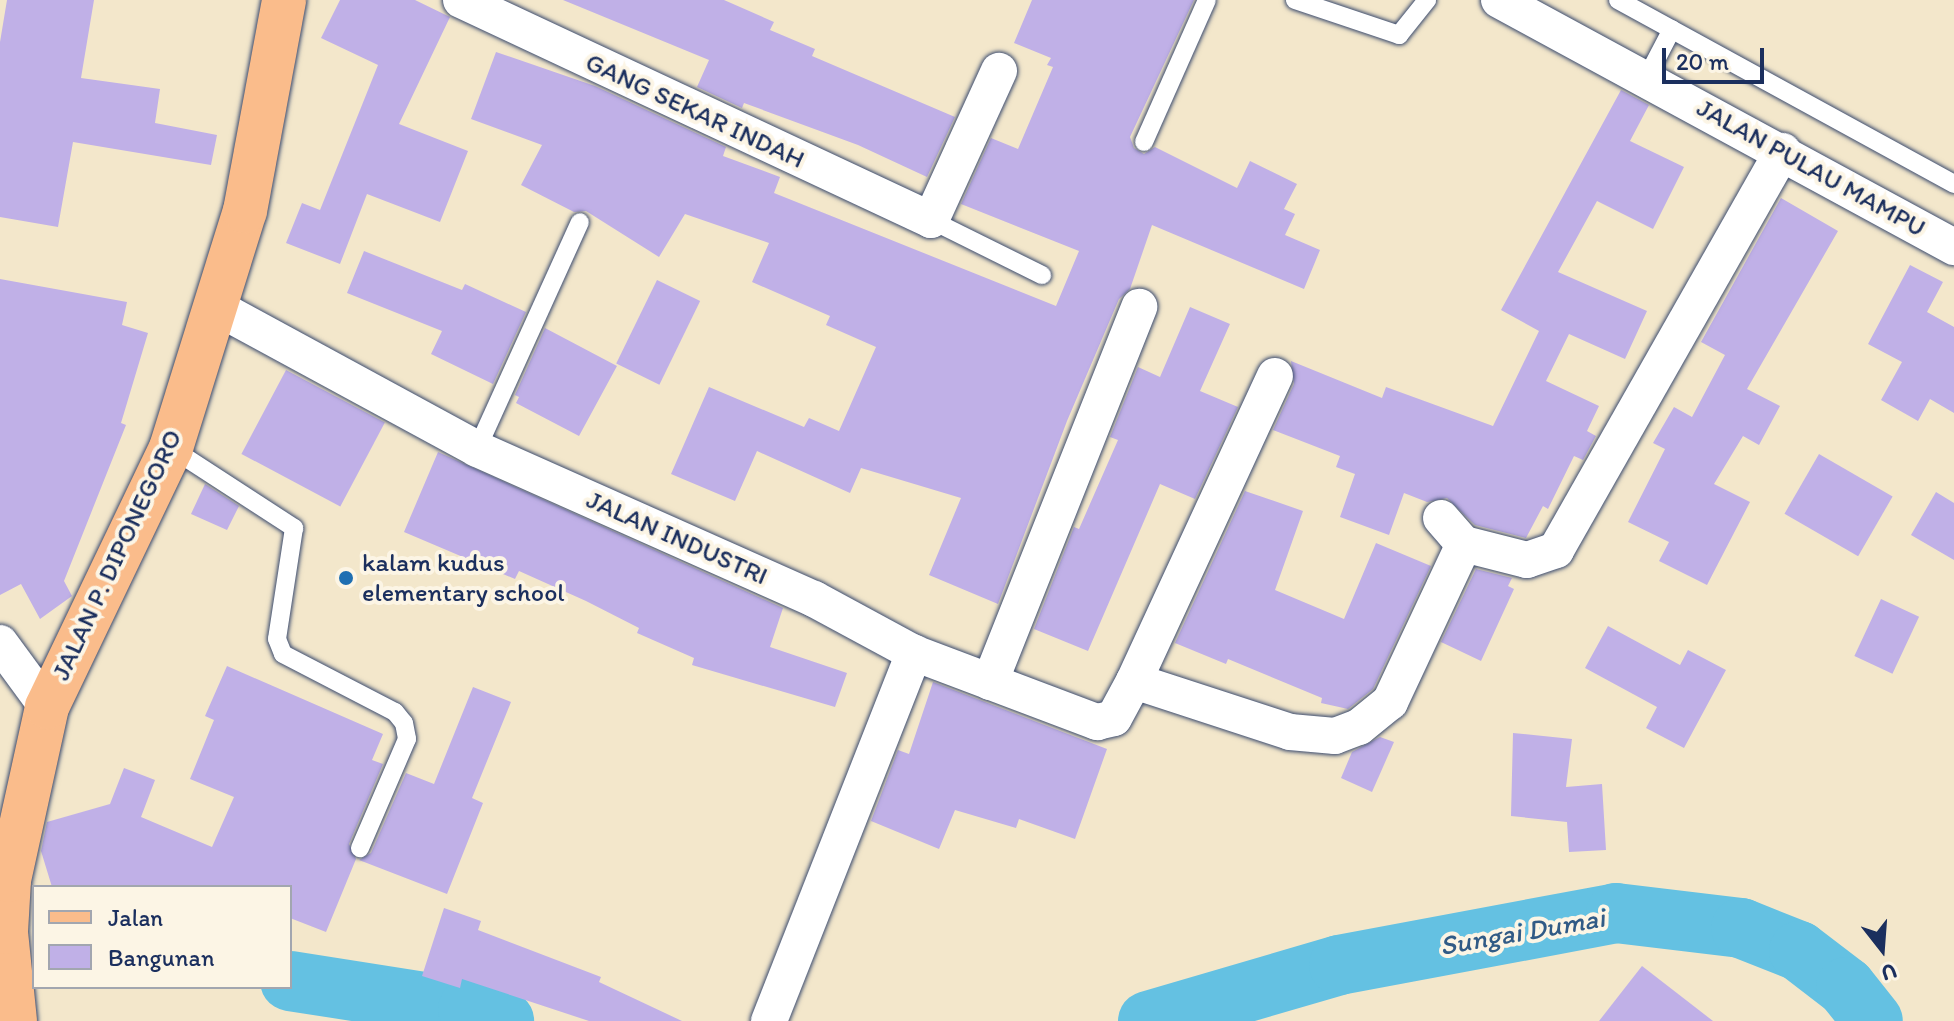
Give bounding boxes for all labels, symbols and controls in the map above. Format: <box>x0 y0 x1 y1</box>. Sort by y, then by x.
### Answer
scale bar <box>1666 32 1768 82</box>
street label: GANG SEKAR INDAH <box>581 47 809 175</box>
text: 20 m <box>1676 47 1729 76</box>
street label: JALAN PULAU MAMPU <box>1691 92 1931 244</box>
street label: JALAN P. DIPONEGORO <box>45 425 189 685</box>
street label: JALAN INDUSTRI <box>580 483 774 593</box>
place label: kalam kudus elementary school <box>362 547 565 608</box>
marker: kalam kudus elementary school <box>337 569 355 587</box>
legend <box>32 885 292 989</box>
water label: Sungai Dumai <box>1437 900 1607 962</box>
text: Jalan <box>108 903 163 932</box>
north arrow <box>1842 909 1922 989</box>
text: Bangunan <box>108 943 215 972</box>
text: U <box>1878 957 1900 987</box>

